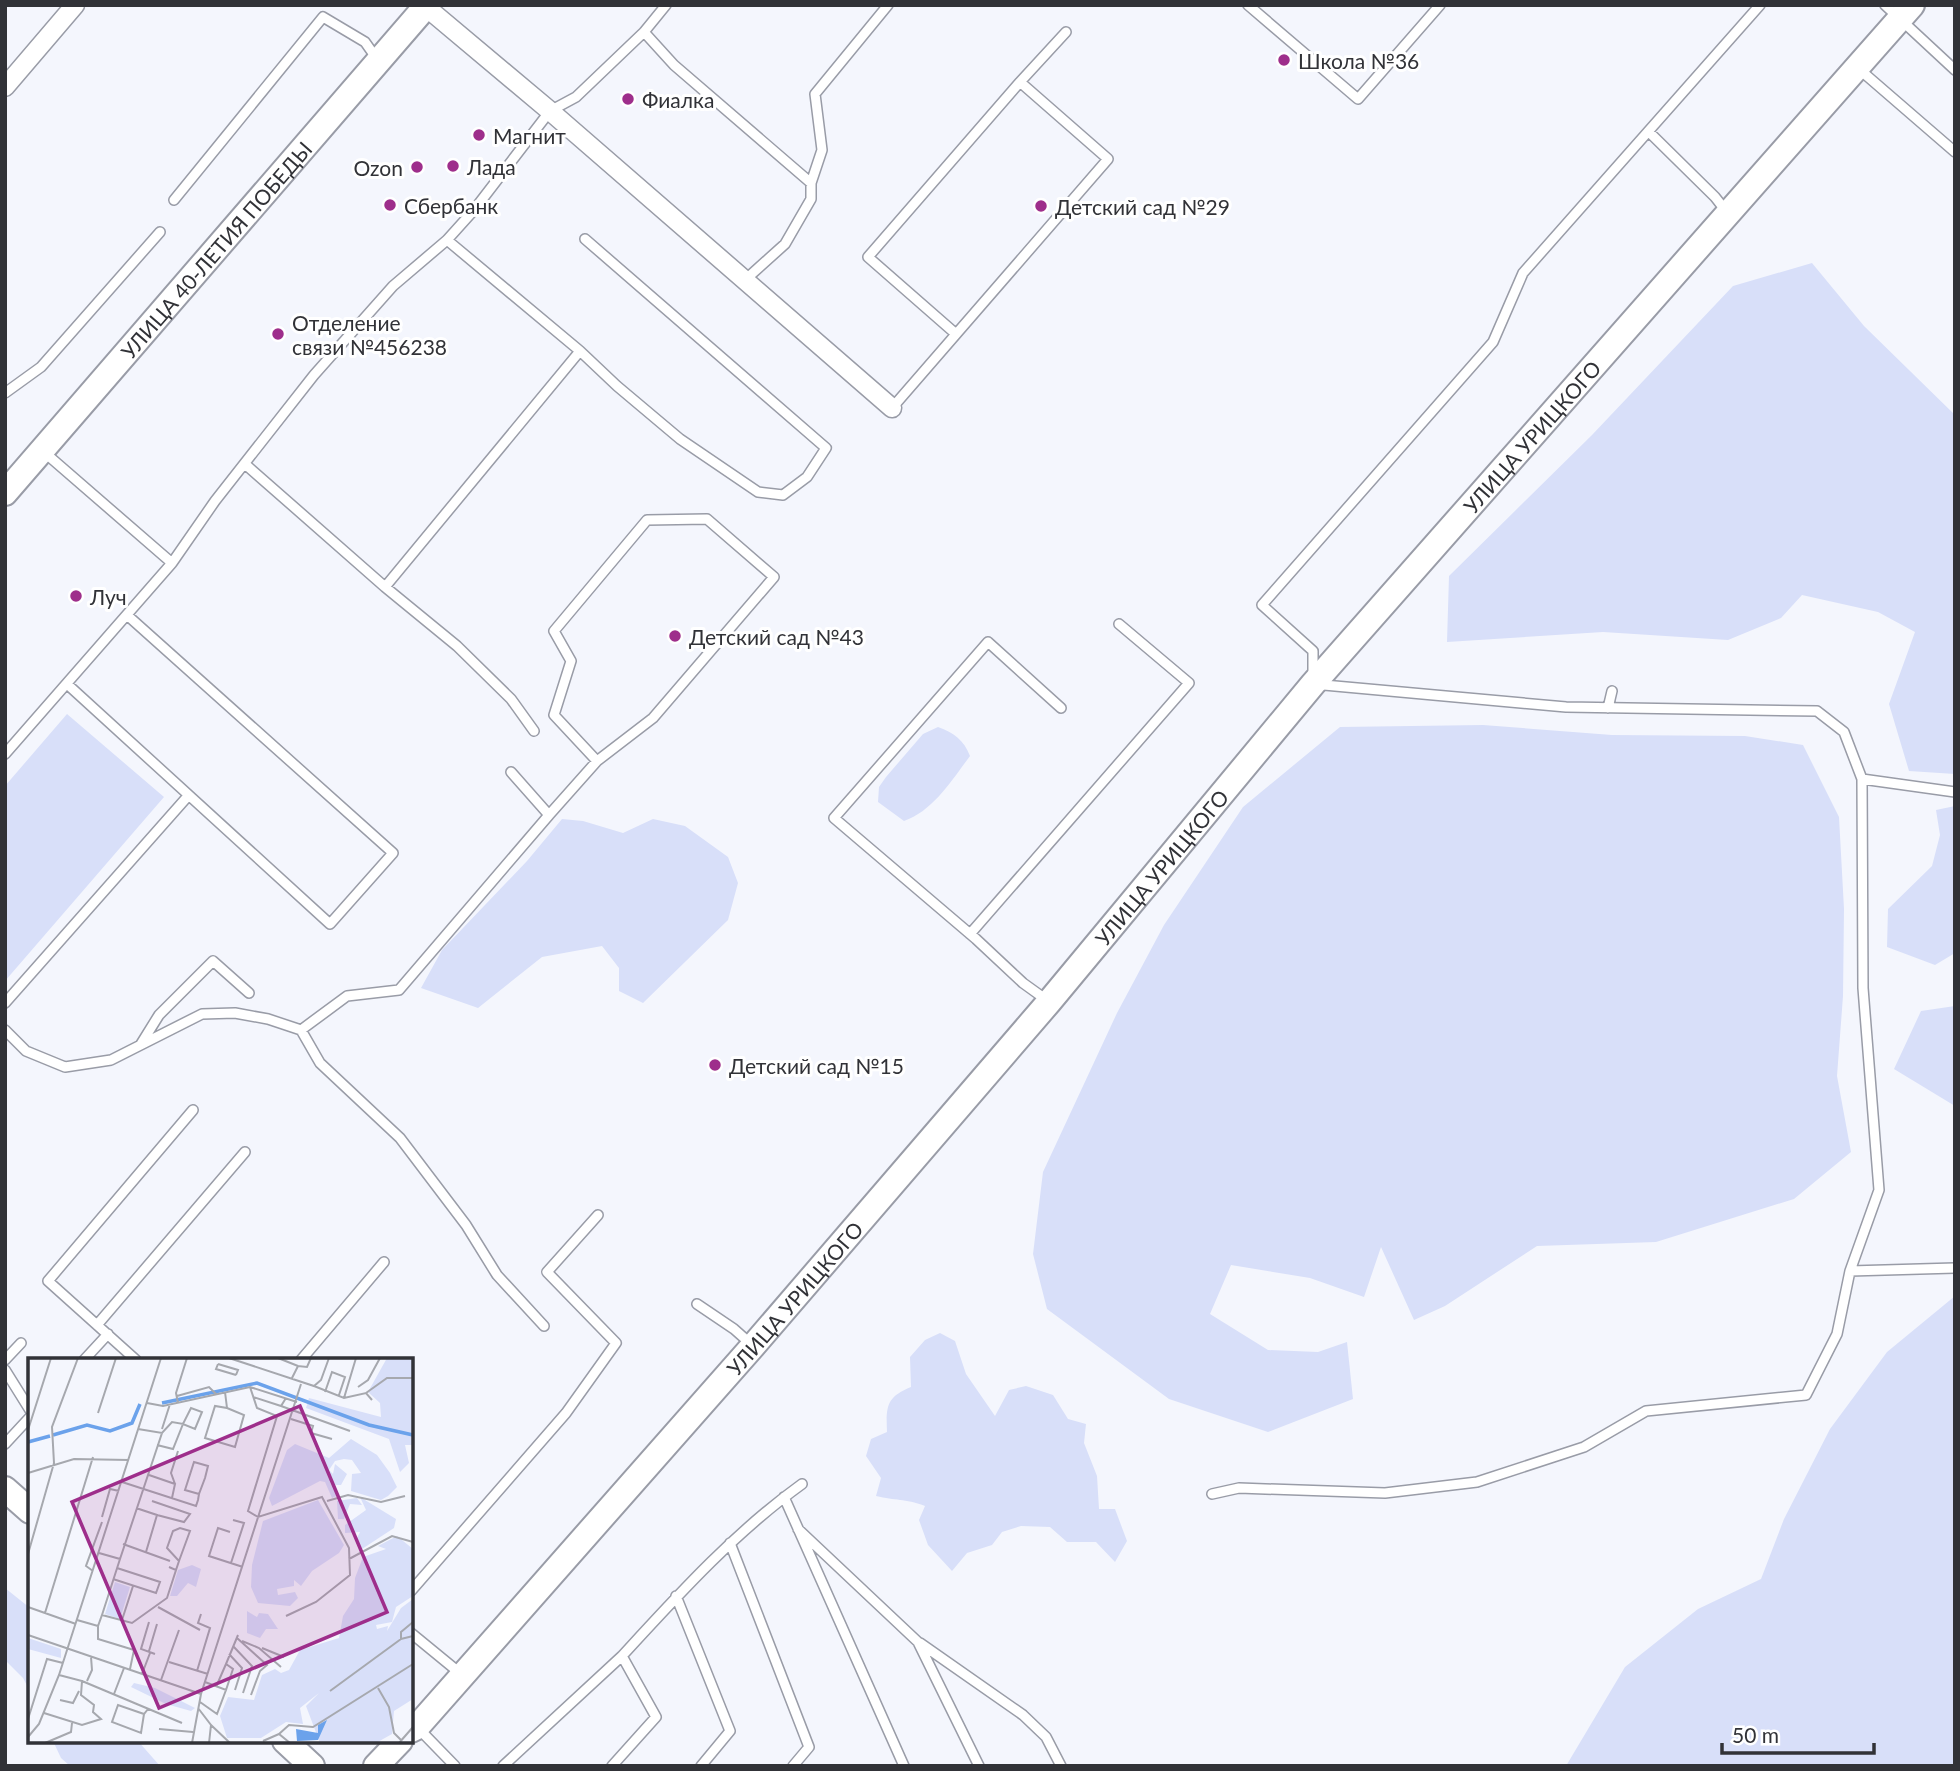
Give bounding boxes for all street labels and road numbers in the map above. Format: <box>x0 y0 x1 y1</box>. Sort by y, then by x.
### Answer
street label: УЛИЦА 40-ЛЕТИЯ ПОБЕДЫ <box>115 136 316 363</box>
street label: УЛИЦА УРИЦКОГО <box>1458 355 1605 518</box>
street label: УЛИЦА УРИЦКОГО <box>1089 784 1233 950</box>
street label: УЛИЦА УРИЦКОГО <box>721 1216 867 1380</box>

